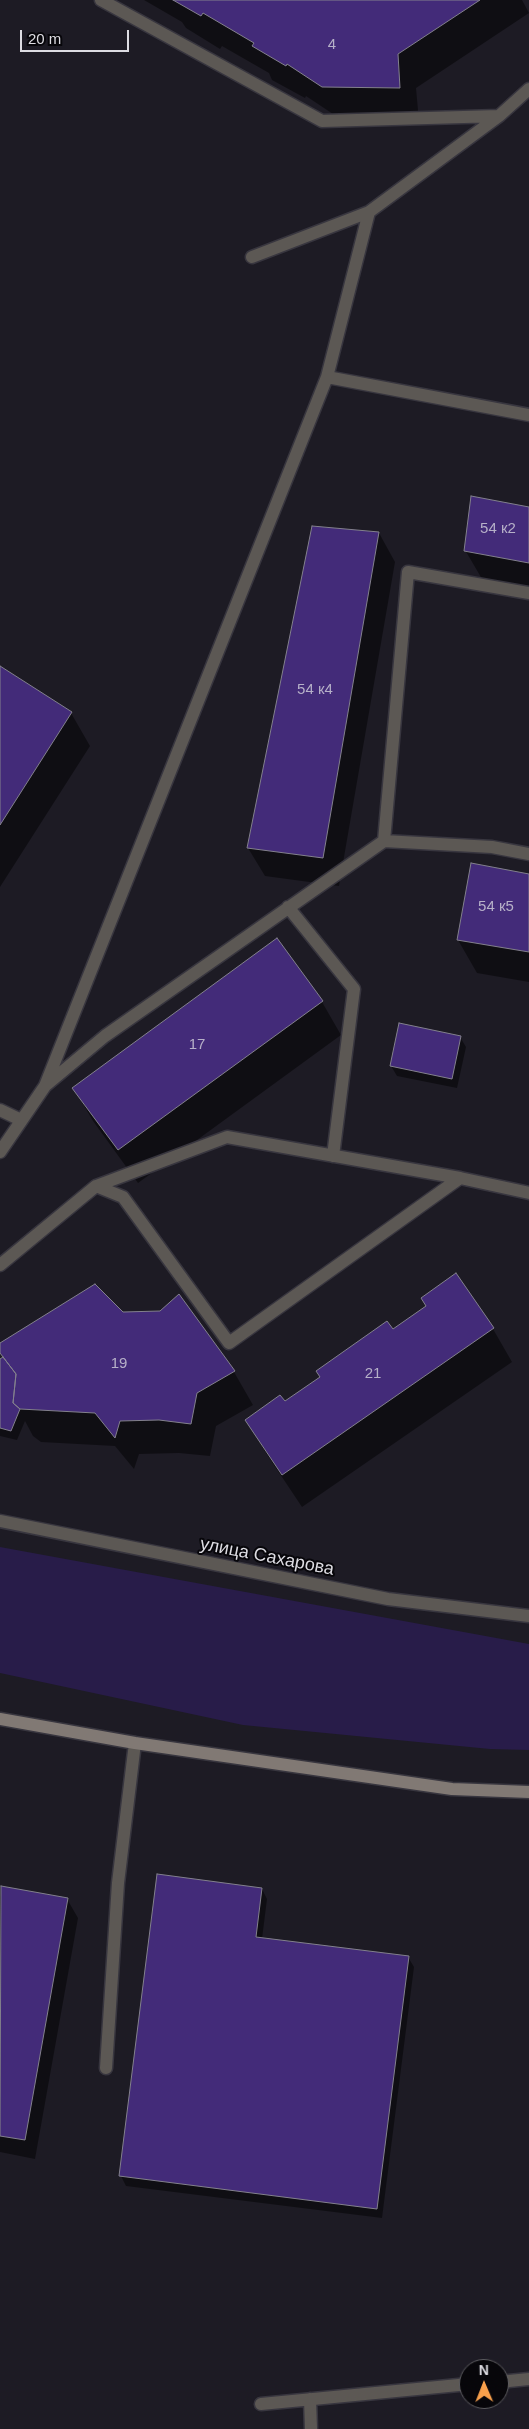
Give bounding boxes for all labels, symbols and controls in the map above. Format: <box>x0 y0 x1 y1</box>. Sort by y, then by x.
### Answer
scale bar <box>22 20 131 52</box>
text: 20 m <box>28 30 61 47</box>
house number: 4 <box>328 36 336 54</box>
house number: 54 к2 <box>480 520 516 538</box>
house number: 54 к4 <box>297 681 333 699</box>
house number: 54 к5 <box>478 898 514 916</box>
house number: 17 <box>189 1036 205 1054</box>
house number: 19 <box>111 1355 127 1373</box>
house number: 21 <box>365 1365 381 1383</box>
street label: улица Сахарова <box>198 1533 336 1581</box>
north arrow <box>459 2359 509 2409</box>
text: N <box>479 2362 489 2378</box>

